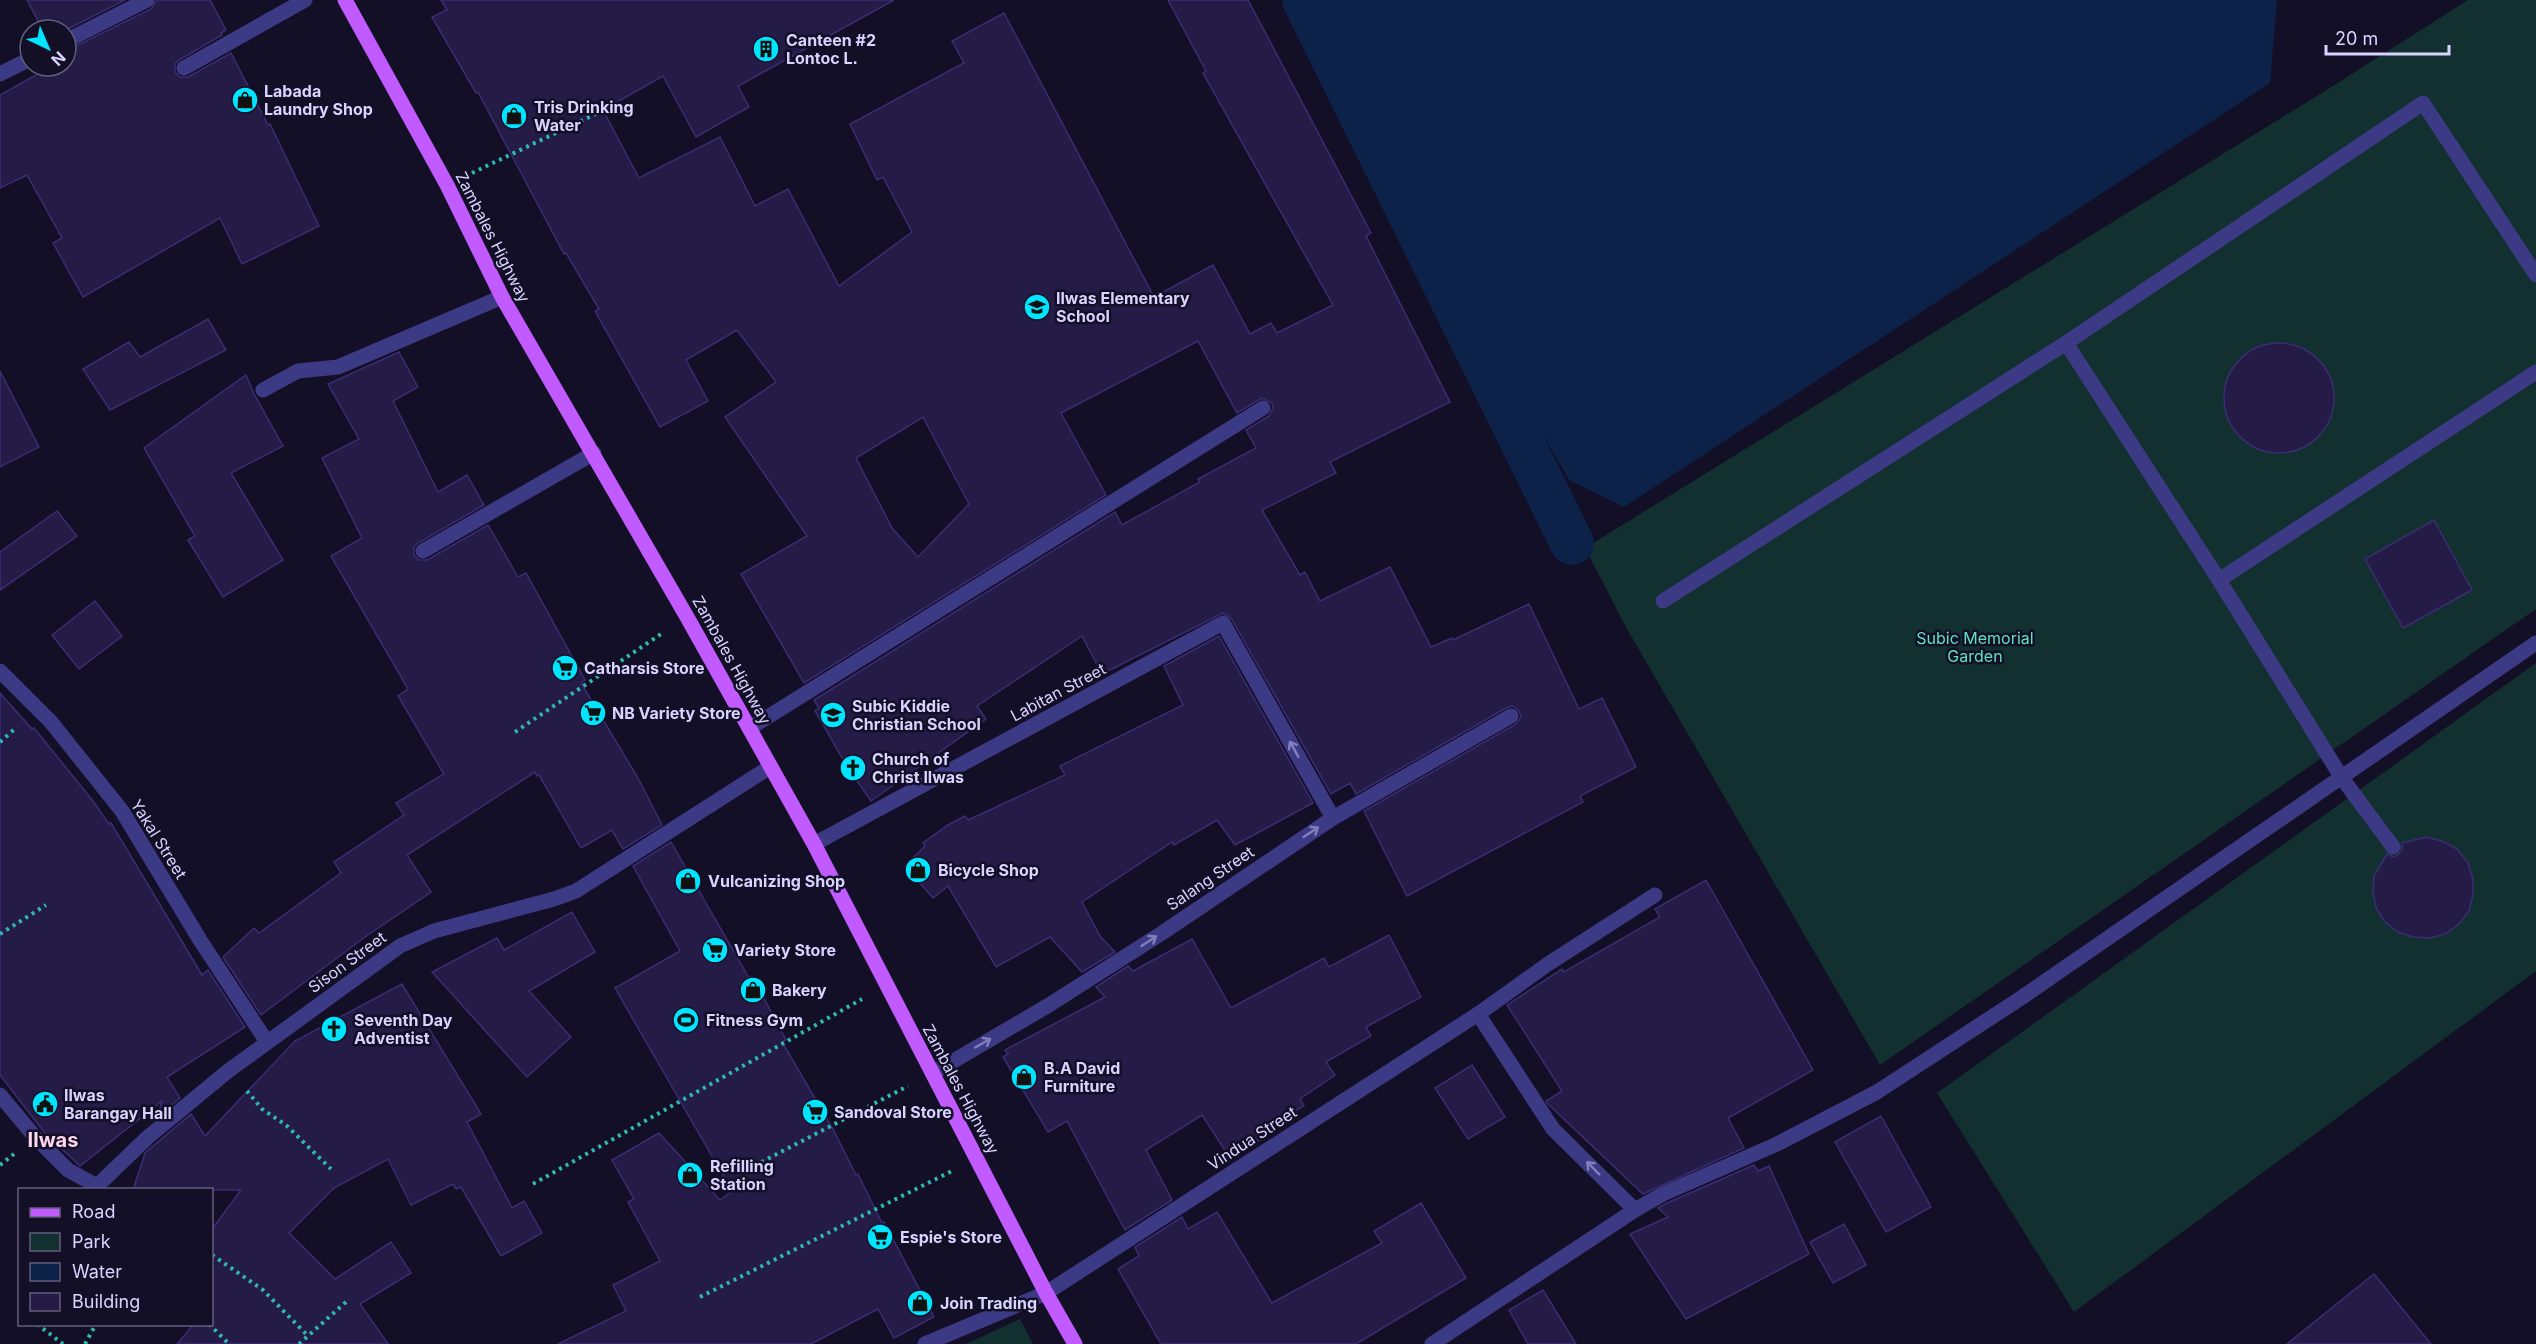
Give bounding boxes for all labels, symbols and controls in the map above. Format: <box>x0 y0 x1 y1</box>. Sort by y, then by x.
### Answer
north arrow <box>18 18 78 78</box>
scale bar <box>2326 18 2449 56</box>
text: 20 m <box>2335 28 2378 49</box>
place label: Canteen #2 Lontoc L. <box>786 30 876 68</box>
building icon: Canteen #2 Lontoc L. <box>751 34 781 64</box>
text: N <box>47 47 70 70</box>
place label: Labada Laundry Shop <box>264 81 373 119</box>
shop icon: Labada Laundry Shop <box>230 85 260 115</box>
place label: Tris Drinking Water <box>534 97 634 135</box>
shop icon: Tris Drinking Water <box>499 101 529 131</box>
street label: Zambales Highway <box>451 168 535 306</box>
place label: Ilwas Elementary School <box>1056 288 1190 326</box>
school or university icon: Ilwas Elementary School <box>1022 292 1052 322</box>
street label: Zambales Highway <box>688 592 776 728</box>
park label: Subic Memorial Garden <box>1916 628 2034 666</box>
supermarket icon: Catharsis Store <box>550 653 580 683</box>
place label: Catharsis Store <box>584 658 704 678</box>
street label: Labitan Street <box>1007 658 1109 726</box>
place label: Subic Kiddie Christian School <box>852 696 981 734</box>
supermarket icon: NB Variety Store <box>578 698 608 728</box>
school or university icon: Subic Kiddie Christian School <box>818 700 848 730</box>
place label: NB Variety Store <box>612 703 741 723</box>
one-way arrow <box>1288 740 1299 758</box>
place label: Church of Christ Ilwas <box>872 749 964 787</box>
church icon: Church of Christ Ilwas <box>838 753 868 783</box>
street label: Yakal Street <box>127 796 191 882</box>
one-way arrow <box>1302 826 1319 838</box>
street label: Salang Street <box>1163 841 1257 915</box>
shop icon: Bicycle Shop <box>903 855 933 885</box>
place label: Bicycle Shop <box>938 860 1039 880</box>
shop icon: Vulcanizing Shop <box>673 866 703 896</box>
place label: Vulcanizing Shop <box>708 871 845 891</box>
street label: Sison Street <box>304 927 390 997</box>
supermarket icon: Variety Store <box>700 935 730 965</box>
one-way arrow <box>1140 935 1157 947</box>
place label: Variety Store <box>734 940 836 960</box>
shop icon: Bakery <box>738 975 768 1005</box>
place label: Bakery <box>772 980 827 1000</box>
sports icon: Fitness Gym <box>671 1005 701 1035</box>
place label: Seventh Day Adventist <box>354 1010 453 1048</box>
place label: Fitness Gym <box>706 1010 803 1030</box>
church icon: Seventh Day Adventist <box>319 1014 349 1044</box>
street label: Zambales Highway <box>918 1021 1004 1157</box>
one-way arrow <box>974 1037 991 1049</box>
place label: B.A David Furniture <box>1044 1058 1120 1096</box>
shop icon: B.A David Furniture <box>1009 1062 1039 1092</box>
place label: Ilwas Barangay Hall <box>64 1085 172 1123</box>
public building icon: Ilwas Barangay Hall <box>30 1089 60 1119</box>
supermarket icon: Sandoval Store <box>800 1097 830 1127</box>
place label: Sandoval Store <box>834 1102 952 1122</box>
street label: Vindua Street <box>1204 1102 1300 1174</box>
district label: Ilwas <box>28 1128 78 1152</box>
place label: Refilling Station <box>710 1156 774 1194</box>
shop icon: Refilling Station <box>675 1160 705 1190</box>
one-way arrow <box>1586 1161 1601 1176</box>
legend <box>18 1188 213 1326</box>
text: Road <box>72 1201 115 1222</box>
supermarket icon: Espie's Store <box>865 1222 895 1252</box>
place label: Espie's Store <box>900 1227 1002 1247</box>
text: Park <box>72 1231 111 1252</box>
text: Water <box>72 1261 122 1282</box>
shop icon: Join Trading <box>905 1288 935 1318</box>
text: Building <box>72 1291 140 1312</box>
place label: Join Trading <box>940 1293 1037 1313</box>

